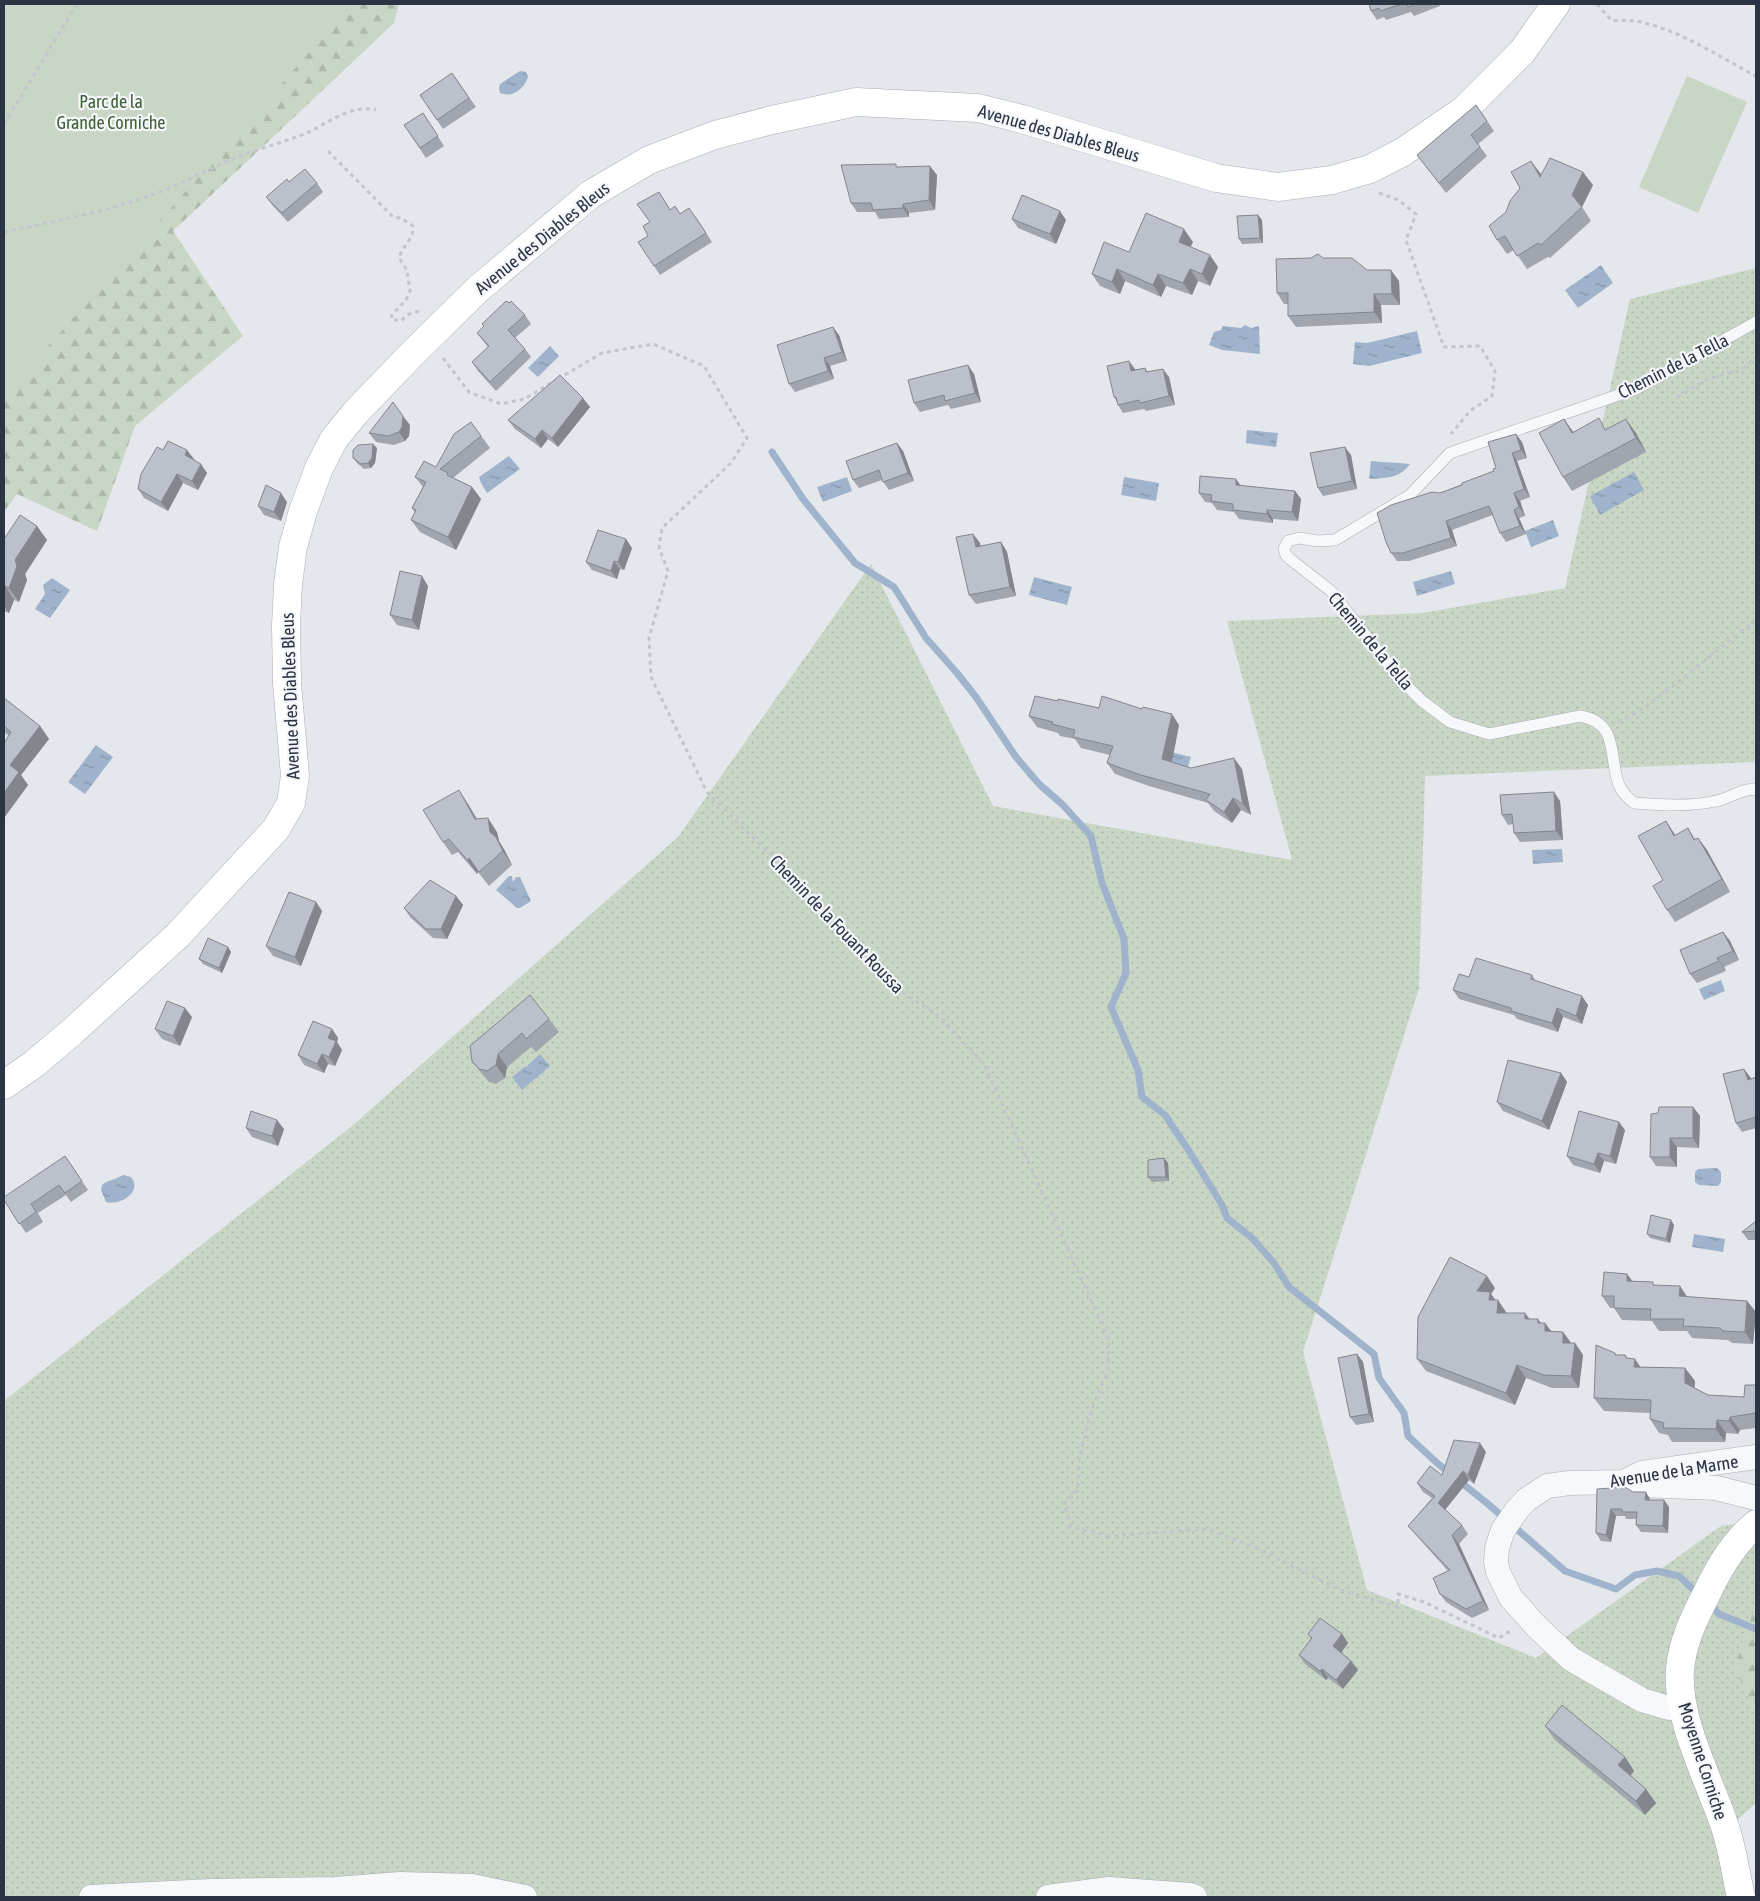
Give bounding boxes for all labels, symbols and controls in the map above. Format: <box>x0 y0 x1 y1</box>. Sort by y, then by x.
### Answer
park label: Parc de la Grande Corniche <box>56 91 166 133</box>
street label: Avenue des Diables Bleus <box>976 100 1142 166</box>
street label: Avenue des Diables Bleus <box>471 177 613 299</box>
street label: Chemin de la Tella <box>1614 329 1732 403</box>
street label: Chemin de la Tella <box>1324 588 1418 694</box>
street label: Avenue des Diables Bleus <box>277 612 303 780</box>
street label: Chemin de la Fouant Roussa <box>766 850 908 998</box>
street label: Avenue de la Marne <box>1608 1450 1740 1492</box>
street label: Moyenne Corniche <box>1674 1700 1732 1822</box>

